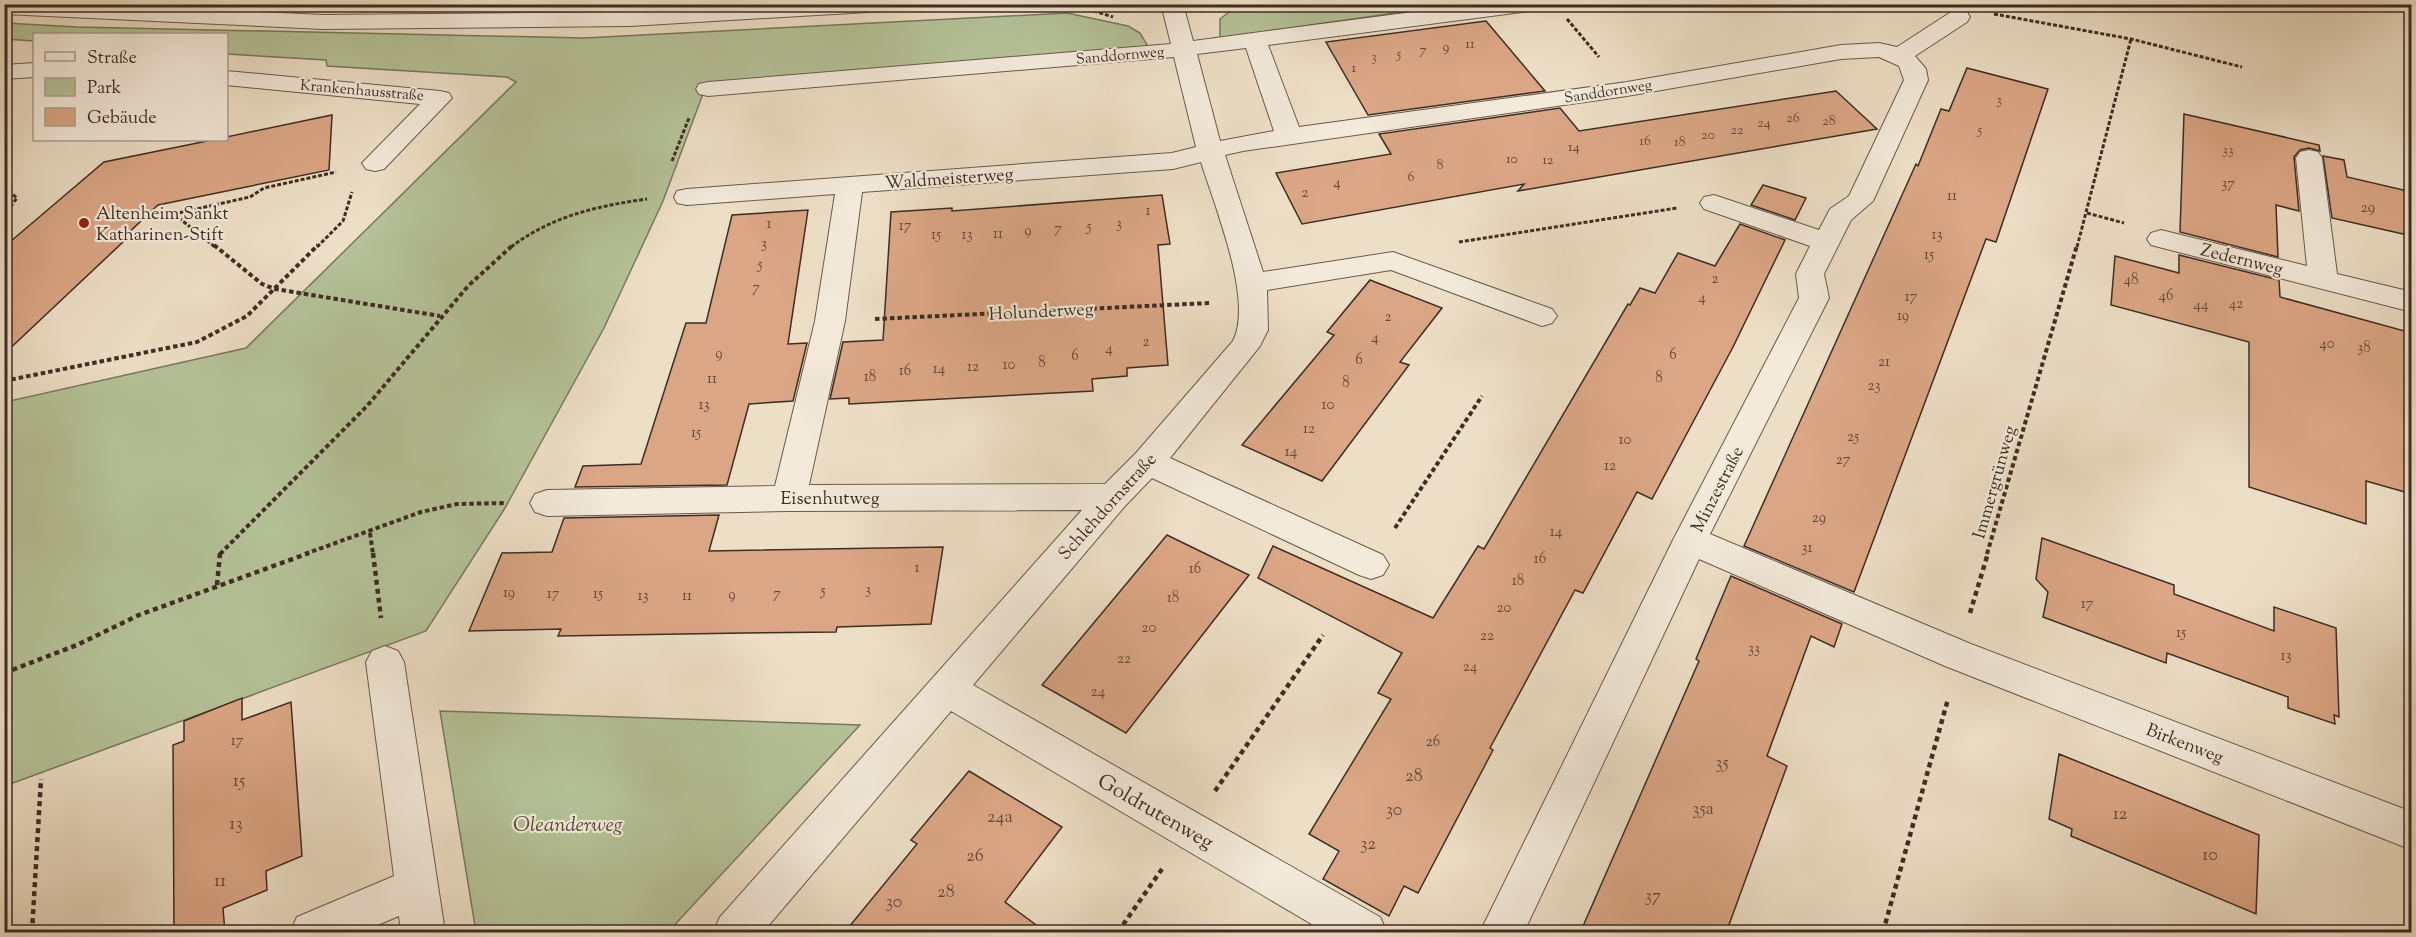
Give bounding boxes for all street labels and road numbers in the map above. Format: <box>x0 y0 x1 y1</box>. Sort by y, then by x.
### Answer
street label: Sanddornweg <box>1075 42 1165 71</box>
street label: Sanddornweg <box>1563 75 1654 110</box>
street label: Krankenhausstraße <box>299 76 425 107</box>
street label: Waldmeisterweg <box>884 163 1015 197</box>
street label: Zedernweg <box>2198 238 2286 284</box>
street label: Holunderweg <box>988 297 1094 329</box>
street label: Immergrünweg <box>1967 423 2025 542</box>
street label: Minzestraße <box>1686 442 1752 538</box>
street label: Schlehdornstraße <box>1053 448 1164 567</box>
street label: Eisenhutweg <box>780 487 880 513</box>
street label: Birkenweg <box>2142 718 2227 772</box>
street label: Goldrutenweg <box>1091 767 1219 858</box>

